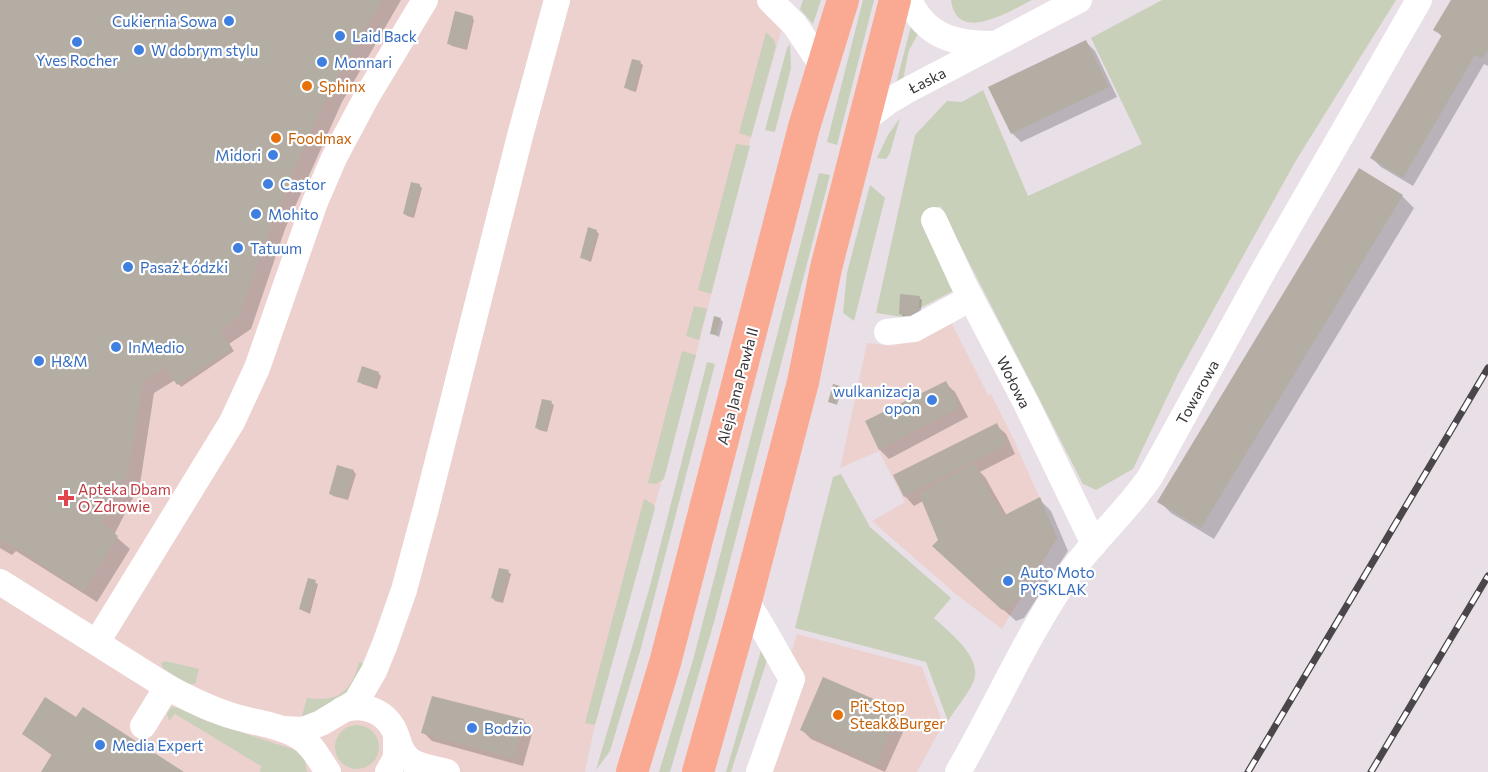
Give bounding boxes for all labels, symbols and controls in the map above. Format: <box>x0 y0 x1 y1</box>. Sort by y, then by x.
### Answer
place label: Cukiernia Sowa <box>112 12 217 30</box>
marker: Cukiernia Sowa <box>222 14 236 28</box>
place label: Laid Back <box>352 27 417 45</box>
marker: Laid Back <box>333 29 347 43</box>
marker: Yves Rocher <box>70 35 84 49</box>
place label: W dobrym stylu <box>151 41 258 59</box>
marker: W dobrym stylu <box>132 43 146 57</box>
place label: Yves Rocher <box>36 51 118 69</box>
place label: Monnari <box>334 53 392 71</box>
marker: Monnari <box>315 55 329 69</box>
street label: Łaska <box>904 63 949 97</box>
place label: Sphinx <box>319 77 366 95</box>
marker: Sphinx <box>300 79 314 93</box>
place label: Foodmax <box>288 129 352 147</box>
marker: Foodmax <box>269 131 283 145</box>
place label: Midori <box>215 146 261 164</box>
marker: Midori <box>266 148 280 162</box>
place label: Castor <box>280 175 326 193</box>
marker: Castor <box>261 177 275 191</box>
place label: Mohito <box>268 205 319 223</box>
marker: Mohito <box>249 207 263 221</box>
place label: Tatuum <box>250 239 302 257</box>
marker: Tatuum <box>231 241 245 255</box>
place label: Pasaż Łódzki <box>140 258 228 276</box>
marker: Pasaż Łódzki <box>121 260 135 274</box>
street label: Aleja Jana Pawła II <box>713 325 761 447</box>
place label: InMedio <box>128 338 185 356</box>
marker: InMedio <box>109 340 123 354</box>
place label: H&M <box>51 352 88 370</box>
street label: Wołowa <box>993 353 1035 411</box>
marker: H&M <box>32 354 46 368</box>
street label: Towarowa <box>1172 357 1222 427</box>
place label: wulkanizacja opon <box>833 382 920 417</box>
marker: wulkanizacja opon <box>925 393 939 407</box>
place label: Apteka Dbam O Zdrowie <box>78 480 171 515</box>
marker: Apteka Dbam O Zdrowie <box>59 491 73 505</box>
place label: Auto Moto PYSKLAK <box>1020 563 1095 598</box>
marker: Auto Moto PYSKLAK <box>1001 574 1015 588</box>
place label: Pit Stop Steak&Burger <box>850 697 945 732</box>
marker: Pit Stop Steak&Burger <box>831 708 845 722</box>
place label: Bodzio <box>484 719 532 737</box>
marker: Bodzio <box>465 721 479 735</box>
place label: Media Expert <box>112 736 203 754</box>
marker: Media Expert <box>93 738 107 752</box>

